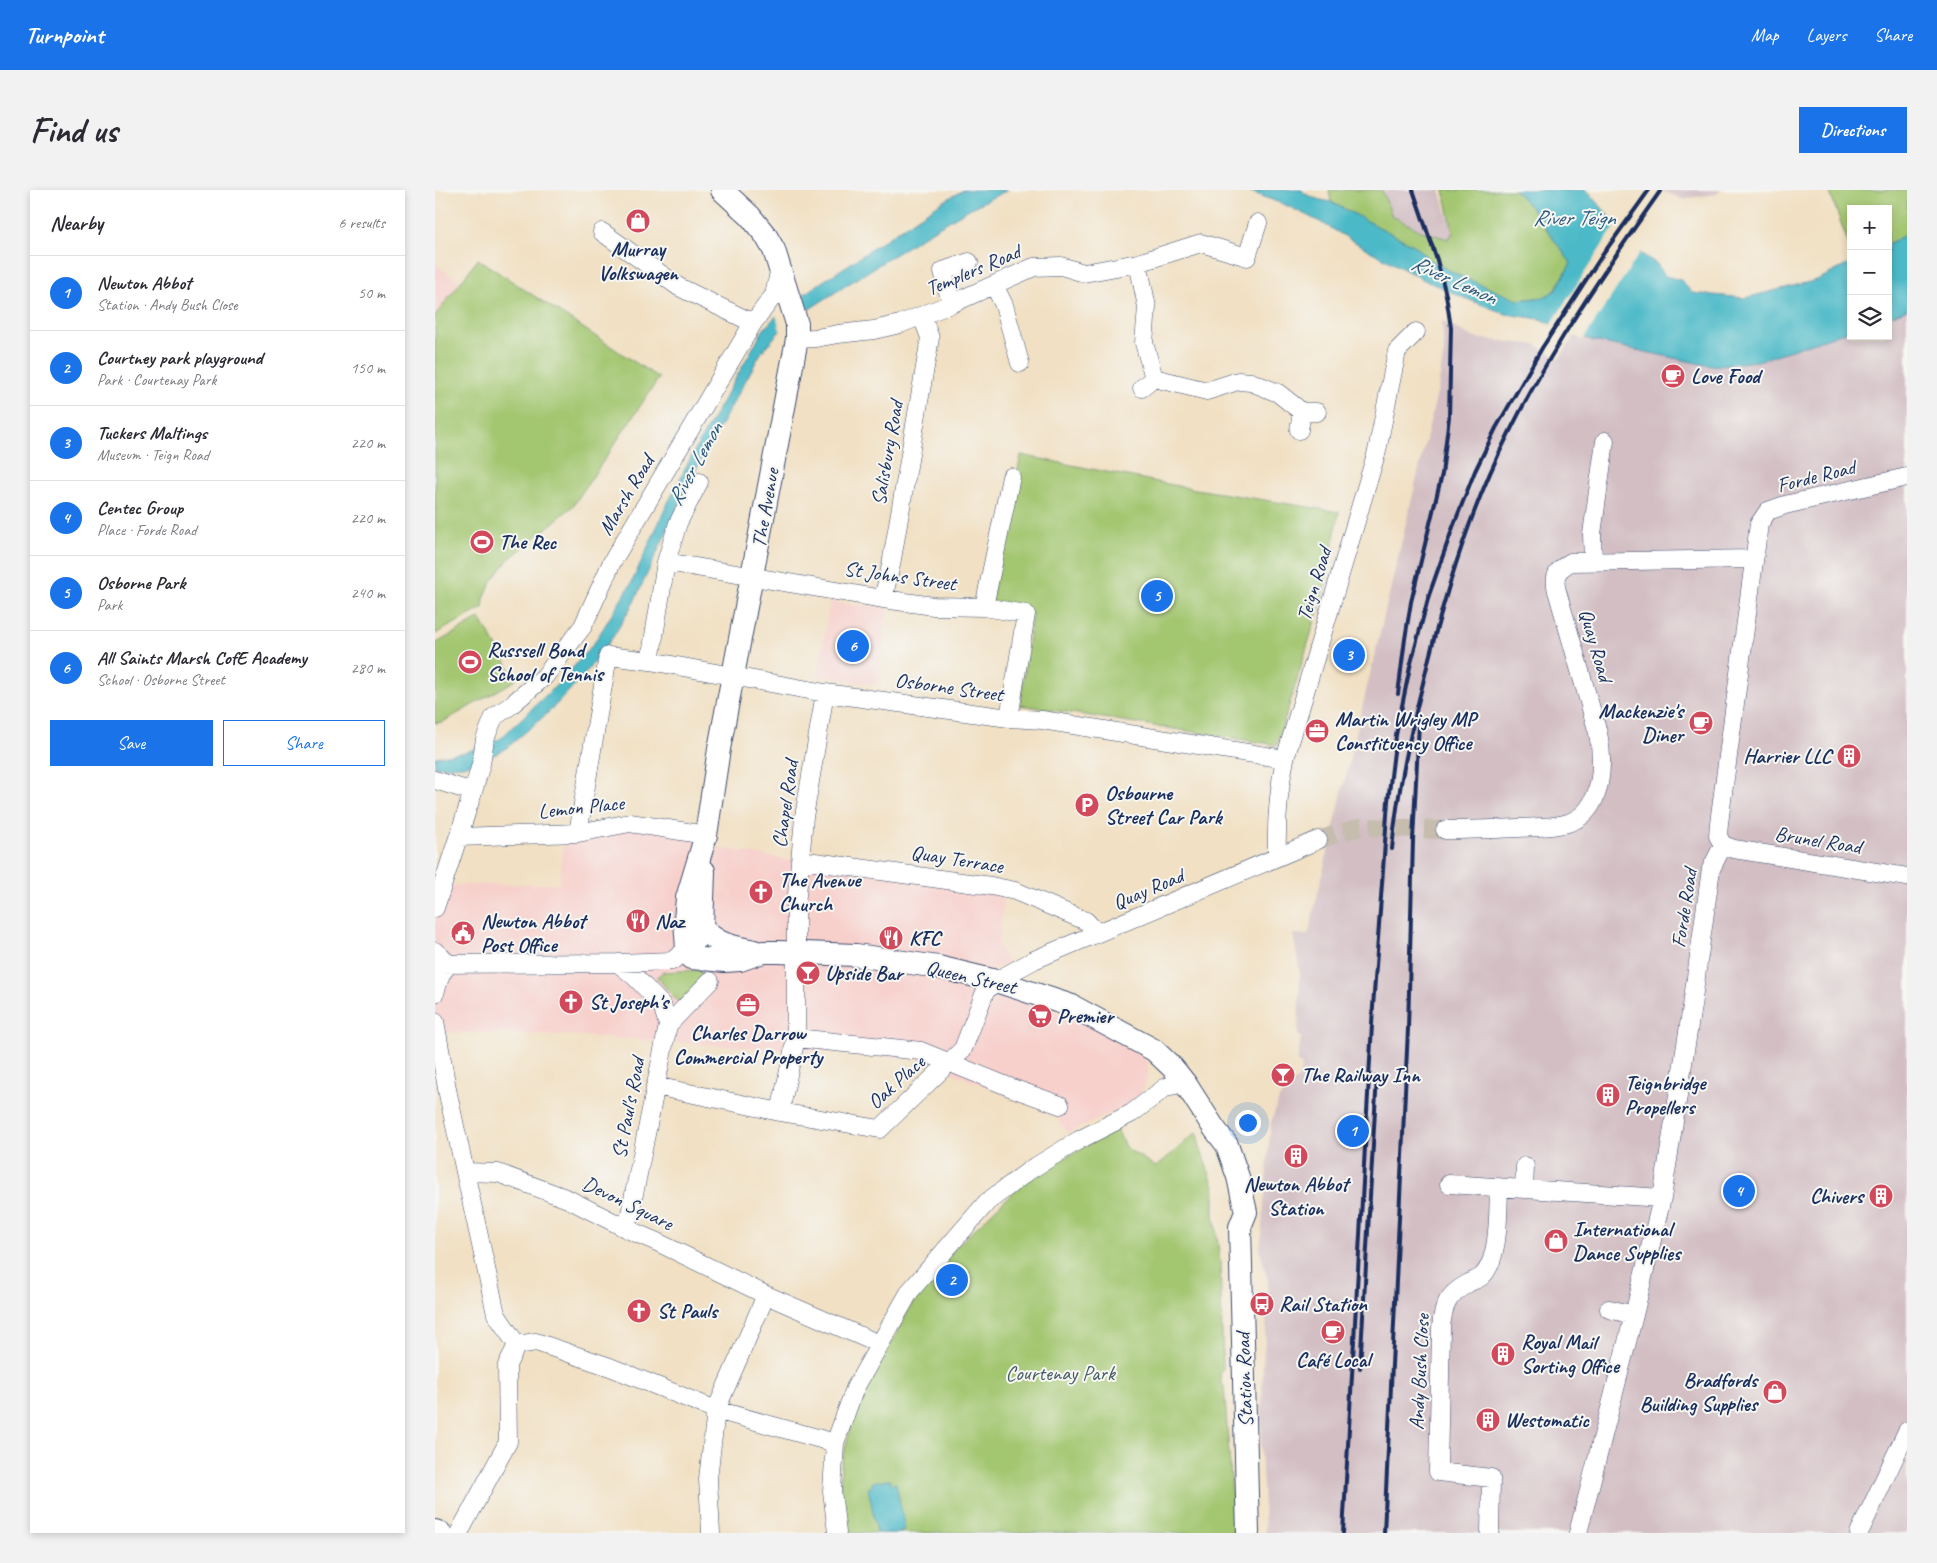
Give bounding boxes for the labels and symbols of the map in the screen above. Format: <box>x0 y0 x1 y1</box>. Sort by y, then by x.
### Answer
water label: River Teign <box>1533 204 1617 232</box>
shop icon: Murray Volkswagen <box>625 208 651 234</box>
place label: Murray Volkswagen <box>598 236 679 286</box>
street label: Templers Road <box>922 237 1027 302</box>
water label: River Lemon <box>1407 249 1503 312</box>
cafe icon: Love Food <box>1660 363 1686 389</box>
place label: Love Food <box>1691 363 1763 389</box>
street label: Salisbury Road <box>865 396 909 507</box>
water label: River Lemon <box>661 416 730 510</box>
street label: Marsh Road <box>592 447 662 540</box>
street label: Forde Road <box>1774 453 1860 498</box>
street label: The Avenue <box>745 464 785 550</box>
sports icon: The Rec <box>469 529 495 555</box>
place label: The Rec <box>499 529 558 555</box>
street label: Teign Road <box>1290 541 1338 624</box>
street label: St Johns Street <box>842 555 960 597</box>
pin: 5 <box>1141 577 1173 615</box>
street label: Quay Road <box>1573 606 1620 688</box>
pin: 6 <box>837 627 869 665</box>
pin: 3 <box>1333 636 1365 674</box>
place label: Russsell Bond School of Tennis <box>487 637 605 687</box>
sports icon: Russsell Bond School of Tennis <box>457 649 483 675</box>
street label: Osborne Street <box>893 667 1007 708</box>
place label: Mackenzie's Diner <box>1599 698 1686 748</box>
place label: Martin Wrigley MP Constituency Office <box>1335 706 1479 756</box>
cafe icon: Mackenzie's Diner <box>1688 710 1714 736</box>
office icon: Martin Wrigley MP Constituency Office <box>1304 718 1330 744</box>
place label: Harrier LLC <box>1743 743 1834 769</box>
building icon: Harrier LLC <box>1836 743 1862 769</box>
street label: Chapel Road <box>766 755 805 849</box>
place label: Osbourne Street Car Park <box>1105 780 1224 830</box>
street label: Lemon Place <box>537 789 627 824</box>
parking icon: Osbourne Street Car Park <box>1074 792 1100 818</box>
street label: Brunel Road <box>1773 820 1867 860</box>
street label: Quay Terrace <box>909 839 1006 879</box>
street label: Quay Road <box>1109 861 1191 915</box>
street label: Forde Road <box>1665 864 1703 949</box>
place label: The Avenue Church <box>779 867 862 917</box>
church icon: The Avenue Church <box>748 879 774 905</box>
place label: Newton Abbot Post Office <box>481 908 588 958</box>
restaurant icon: Naz <box>625 908 651 934</box>
place label: Naz <box>655 908 686 934</box>
public building icon: Newton Abbot Post Office <box>450 920 476 946</box>
restaurant icon: KFC <box>878 925 904 951</box>
place label: KFC <box>909 925 943 951</box>
street label: Queen Street <box>923 954 1021 1000</box>
bar icon: Upside Bar <box>795 960 821 986</box>
place label: Upside Bar <box>825 960 905 986</box>
church icon: St Joseph's <box>558 989 584 1015</box>
place label: St Joseph's <box>589 989 671 1015</box>
office icon: Charles Darrow Commercial Property <box>735 992 761 1018</box>
supermarket icon: Premier <box>1027 1003 1053 1029</box>
place label: Premier <box>1057 1003 1115 1029</box>
place label: Charles Darrow Commercial Property <box>674 1020 824 1070</box>
street label: Oak Place <box>862 1049 931 1115</box>
street label: St Paul's Road <box>605 1052 651 1161</box>
bar icon: The Railway Inn <box>1270 1062 1296 1088</box>
place label: The Railway Inn <box>1301 1062 1421 1088</box>
place label: Teignbridge Propellers <box>1625 1070 1707 1120</box>
building icon: Teignbridge Propellers <box>1595 1082 1621 1108</box>
your location <box>1235 1110 1261 1136</box>
pin: 1 <box>1337 1112 1369 1150</box>
building icon: Newton Abbot Station <box>1283 1143 1309 1169</box>
street label: Devon Square <box>578 1170 679 1237</box>
place label: Newton Abbot Station <box>1244 1171 1351 1221</box>
pin: 4 <box>1723 1172 1755 1210</box>
place label: Chivers <box>1810 1183 1866 1209</box>
building icon: Chivers <box>1868 1183 1894 1209</box>
place label: International Dance Supplies <box>1573 1216 1683 1266</box>
shop icon: International Dance Supplies <box>1543 1228 1569 1254</box>
pin: 2 <box>936 1261 968 1299</box>
bus stop icon: Rail Station <box>1249 1291 1275 1317</box>
place label: Rail Station <box>1279 1291 1368 1317</box>
church icon: St Pauls <box>626 1298 652 1324</box>
place label: St Pauls <box>657 1298 720 1324</box>
street label: Andy Bush Close <box>1403 1312 1435 1431</box>
cafe icon: Café Local <box>1320 1319 1346 1345</box>
street label: Station Road <box>1229 1328 1259 1428</box>
place label: Royal Mail Sorting Office <box>1521 1329 1621 1379</box>
building icon: Royal Mail Sorting Office <box>1490 1341 1516 1367</box>
place label: Café Local <box>1296 1347 1374 1373</box>
park label: Courtenay Park <box>1005 1360 1116 1386</box>
place label: Bradfords Building Supplies <box>1640 1367 1760 1417</box>
shop icon: Bradfords Building Supplies <box>1762 1379 1788 1405</box>
building icon: Westomatic <box>1475 1407 1501 1433</box>
place label: Westomatic <box>1505 1407 1590 1433</box>

